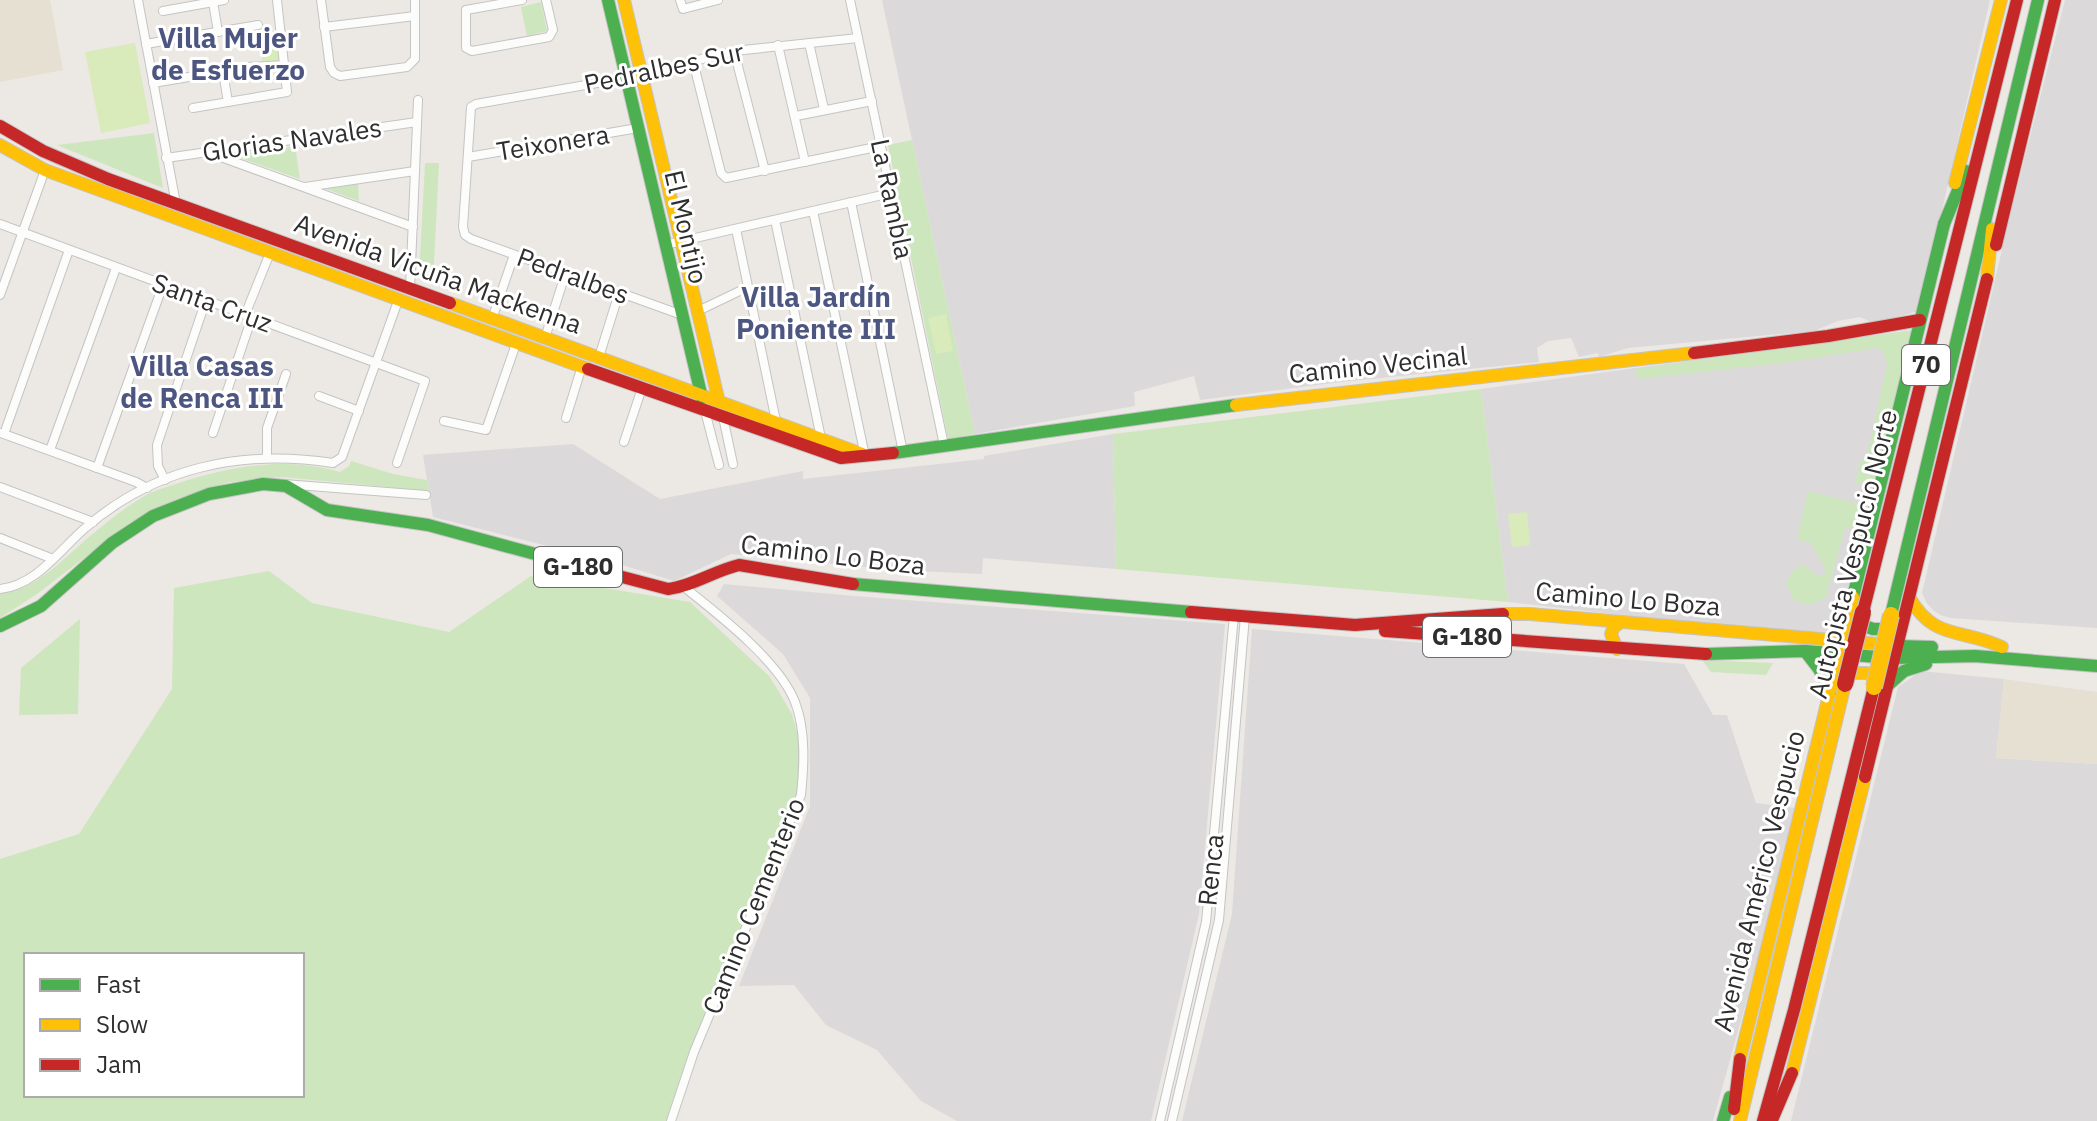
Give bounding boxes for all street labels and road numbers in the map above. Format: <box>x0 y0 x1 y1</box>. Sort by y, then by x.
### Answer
street label: Pedralbes Sur <box>581 33 747 101</box>
street label: Glorias Navales <box>200 110 384 168</box>
street label: Teixonera <box>494 116 612 168</box>
street label: La Rambla <box>864 136 922 262</box>
street label: El Montijo <box>657 167 717 287</box>
street label: Avenida Vicuña Mackenna <box>290 205 587 341</box>
street label: Pedralbes <box>513 239 634 311</box>
street label: Santa Cruz <box>148 265 277 339</box>
street label: Camino Vecinal <box>1287 338 1469 390</box>
road number: 70 <box>1902 345 1950 385</box>
street label: Autopista Vespucio Norte <box>1800 406 1904 702</box>
street label: Camino Lo Boza <box>739 526 927 582</box>
road number: G-180 <box>534 547 622 587</box>
street label: Camino Lo Boza <box>1534 573 1722 623</box>
road number: G-180 <box>1423 617 1511 657</box>
street label: Avenida Américo Vespucio <box>1704 727 1812 1035</box>
street label: Camino Cementerio <box>694 792 812 1019</box>
street label: Renca <box>1189 832 1231 908</box>

